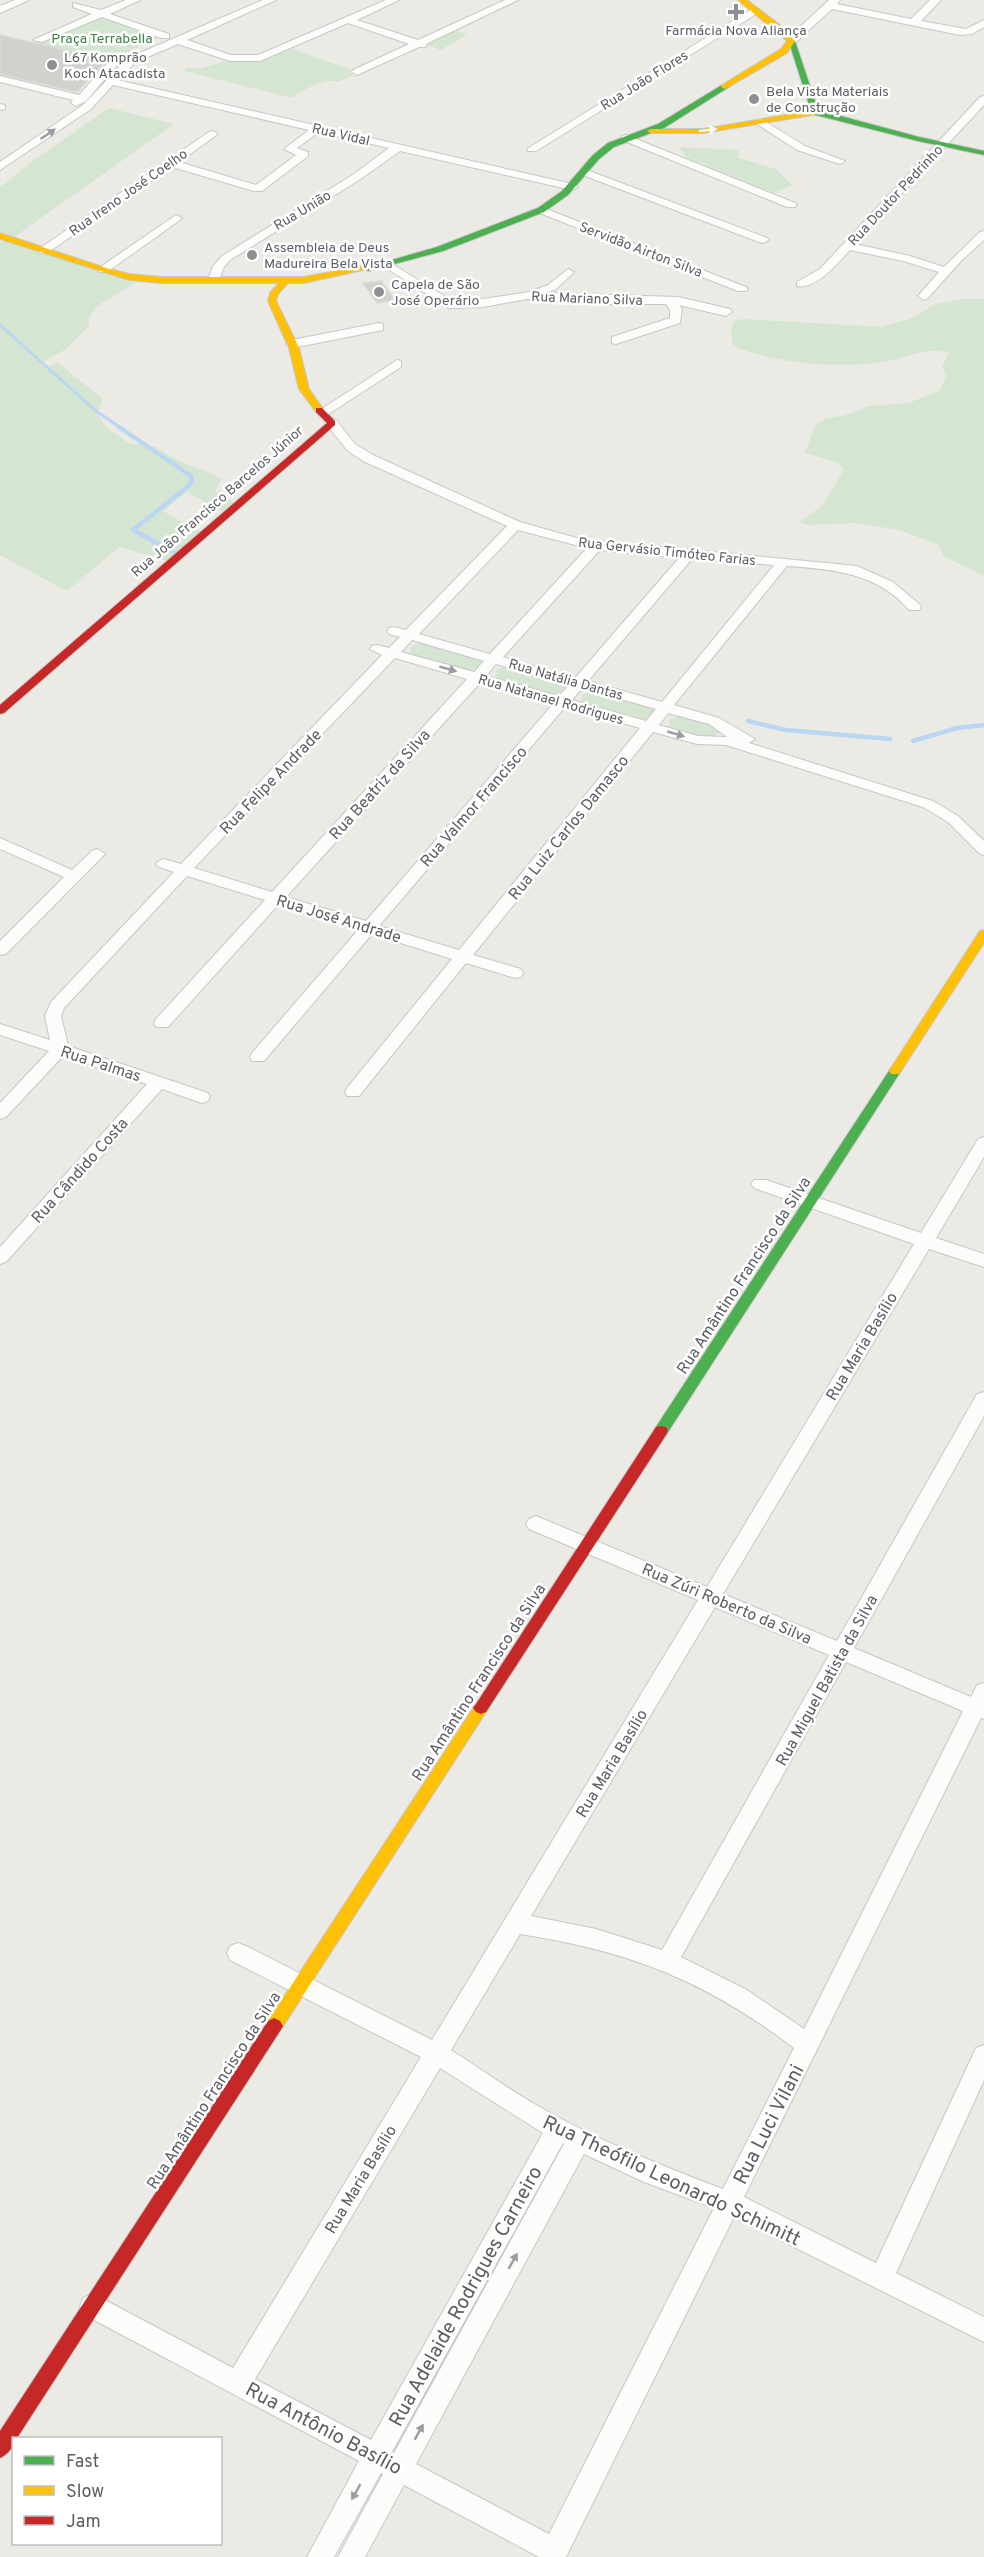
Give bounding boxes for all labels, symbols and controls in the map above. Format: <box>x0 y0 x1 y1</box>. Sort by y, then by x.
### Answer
marker: Farmácia Nova Aliança <box>729 5 743 19</box>
place label: Farmácia Nova Aliança <box>665 23 807 40</box>
park label: Praça Terrabella <box>51 31 153 48</box>
street label: Rua João Flores <box>598 48 692 115</box>
place label: L67 Komprão Koch Atacadista <box>64 50 165 83</box>
marker: L67 Komprão Koch Atacadista <box>45 58 59 72</box>
place label: Bela Vista Materiais de Construção <box>766 84 889 117</box>
marker: Bela Vista Materiais de Construção <box>747 92 761 106</box>
street label: Rua Vidal <box>310 121 371 150</box>
one-way arrow <box>699 125 718 135</box>
one-way arrow <box>40 128 56 140</box>
street label: Rua Doutor Pedrinho <box>845 142 947 250</box>
street label: Rua Ireno José Coelho <box>66 146 191 240</box>
street label: Rua União <box>271 187 335 235</box>
street label: Servidão Airton Silva <box>576 219 704 282</box>
place label: Assembleia de Deus Madureira Bela Vista <box>264 240 393 273</box>
marker: Assembleia de Deus Madureira Bela Vista <box>245 248 259 262</box>
place label: Capela de São José Operário <box>391 277 480 310</box>
marker: Capela de São José Operário <box>372 285 386 299</box>
street label: Rua Mariano Silva <box>531 289 643 310</box>
street label: Rua João Francisco Barcelos Júnior <box>128 422 308 582</box>
street label: Rua Gervásio Timóteo Farias <box>577 535 757 570</box>
street label: Rua Natália Dantas <box>506 656 625 705</box>
one-way arrow <box>439 665 457 674</box>
street label: Rua Natanael Rodrigues <box>476 672 625 729</box>
street label: Rua Felipe Andrade <box>216 726 327 839</box>
street label: Rua Beatriz da Silva <box>326 726 435 845</box>
one-way arrow <box>667 730 685 739</box>
street label: Rua Valmor Francisco <box>417 743 532 872</box>
street label: Rua Luiz Carlos Damasco <box>505 752 634 905</box>
street label: Rua José Andrade <box>274 891 403 948</box>
street label: Rua Palmas <box>58 1042 143 1087</box>
street label: Rua Cândido Costa <box>28 1114 133 1228</box>
street label: Rua Amântino Francisco da Silva <box>673 1174 816 1379</box>
street label: Rua Maria Basílio <box>822 1289 903 1405</box>
street label: Rua Zúri Roberto da Silva <box>638 1560 814 1650</box>
street label: Rua Amântino Francisco da Silva <box>408 1581 551 1786</box>
street label: Rua Miguel Batista da Silva <box>772 1592 883 1770</box>
street label: Rua Maria Basílio <box>572 1706 653 1822</box>
street label: Rua Amântino Francisco da Silva <box>143 1989 286 2194</box>
street label: Rua Luci Vilani <box>728 2060 811 2189</box>
street label: Rua Theófilo Leonardo Schimitt <box>538 2110 804 2253</box>
street label: Rua Maria Basílio <box>321 2122 402 2238</box>
street label: Rua Adelaide Rodrigues Carneiro <box>384 2162 549 2432</box>
one-way arrow <box>508 2252 518 2269</box>
street label: Rua Antônio Basílio <box>240 2377 406 2482</box>
one-way arrow <box>414 2423 424 2440</box>
legend <box>12 2437 222 2545</box>
text: Fast <box>66 2451 99 2474</box>
text: Slow <box>66 2481 104 2504</box>
one-way arrow <box>351 2484 361 2501</box>
text: Jam <box>66 2511 101 2534</box>

